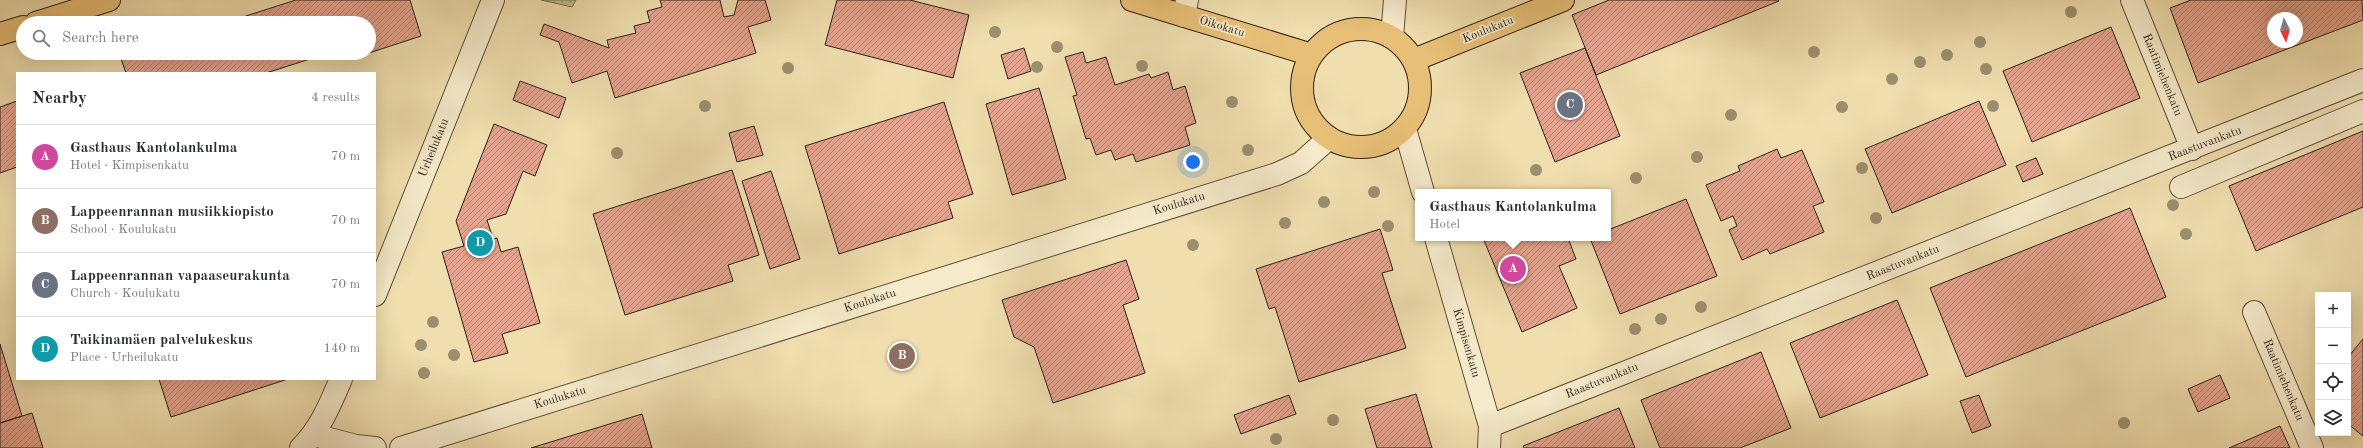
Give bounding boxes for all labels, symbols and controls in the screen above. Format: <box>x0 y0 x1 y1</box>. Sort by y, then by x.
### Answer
north arrow <box>2267 12 2303 48</box>
street label: Oikokatu <box>1198 14 1247 40</box>
street label: Koulukatu <box>1461 14 1516 46</box>
search box <box>16 16 376 60</box>
icon: search <box>30 27 52 49</box>
text: Search here <box>62 31 139 46</box>
street label: Raatimiehenkatu <box>2140 32 2184 118</box>
text: Nearby <box>32 90 87 107</box>
pin: C <box>1557 90 1583 120</box>
text: 4 results <box>311 91 360 104</box>
street label: Urheilukatu <box>417 116 451 179</box>
street label: Raastuvankatu <box>2167 124 2244 163</box>
text: Gasthaus Kantolankulma <box>70 141 237 156</box>
text: A <box>40 150 50 163</box>
text: 70 m <box>331 150 360 163</box>
your location <box>1183 152 1203 172</box>
text: Hotel · Kimpisenkatu <box>70 159 189 172</box>
popup <box>1415 189 1611 241</box>
street label: Koulukatu <box>1151 190 1207 218</box>
text: Gasthaus Kantolankulma <box>1429 200 1597 215</box>
text: Lappeenrannan musiikkiopisto <box>70 205 274 220</box>
text: B <box>40 214 50 227</box>
text: 70 m <box>331 214 360 227</box>
text: Hotel <box>1429 218 1460 231</box>
text: School · Koulukatu <box>70 223 176 236</box>
pin: D <box>467 228 493 258</box>
street label: Raastuvankatu <box>1865 243 1942 283</box>
pin: A <box>1500 254 1526 284</box>
text: Lappeenrannan vapaaseurakunta <box>70 269 290 284</box>
text: C <box>41 278 49 291</box>
text: 70 m <box>331 278 360 291</box>
text: Church · Koulukatu <box>70 287 180 300</box>
street label: Koulukatu <box>843 287 898 315</box>
map controls <box>2315 292 2351 436</box>
button: + <box>2315 292 2351 328</box>
street label: Kimpisenkatu <box>1450 307 1482 379</box>
button: − <box>2315 328 2351 364</box>
text: Taikinamäen palvelukeskus <box>70 333 253 348</box>
street label: Raatimiehenkatu <box>2260 337 2306 423</box>
pin: B <box>889 341 915 371</box>
text: D <box>40 342 50 355</box>
text: 140 m <box>323 342 360 355</box>
text: Place · Urheilukatu <box>70 351 179 364</box>
street label: Raastuvankatu <box>1564 361 1641 401</box>
button: locate <box>2315 364 2351 400</box>
street label: Koulukatu <box>532 384 588 412</box>
button: layers <box>2315 400 2351 436</box>

